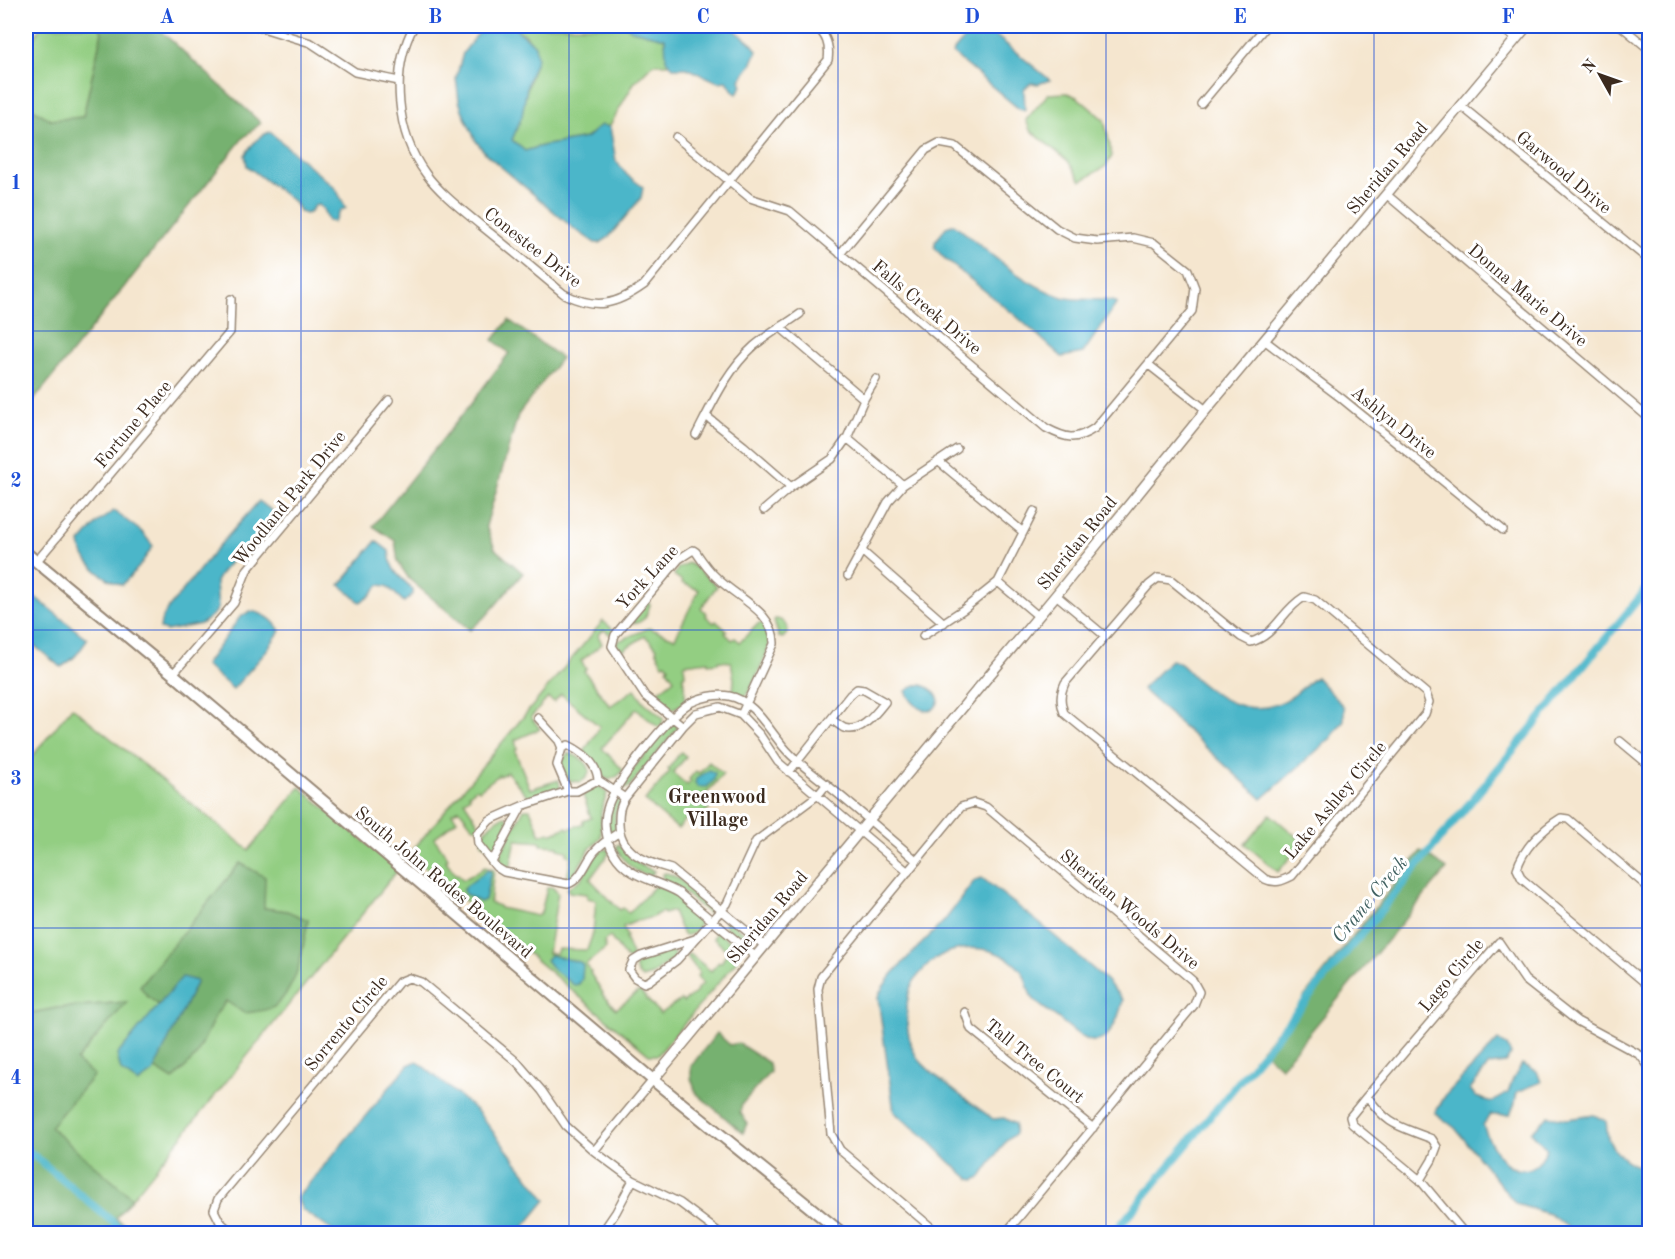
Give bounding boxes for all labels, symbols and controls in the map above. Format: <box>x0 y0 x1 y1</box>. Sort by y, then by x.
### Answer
text: A <box>159 8 175 28</box>
text: B <box>428 8 442 28</box>
text: C <box>696 8 710 28</box>
text: D <box>964 8 980 28</box>
text: E <box>1233 8 1247 28</box>
text: F <box>1501 8 1515 28</box>
north arrow <box>1570 45 1630 105</box>
text: N <box>1580 56 1601 76</box>
street label: Sheridan Road <box>1344 119 1432 218</box>
street label: Garwood Drive <box>1512 128 1614 218</box>
text: 1 <box>10 174 22 194</box>
street label: Conestee Drive <box>480 204 584 291</box>
street label: Donna Marie Drive <box>1464 241 1590 351</box>
street label: Falls Creek Drive <box>868 257 984 358</box>
street label: Fortune Place <box>92 377 175 472</box>
street label: Ashlyn Drive <box>1347 383 1439 462</box>
street label: Woodland Park Drive <box>230 428 350 570</box>
text: 2 <box>10 472 22 492</box>
street label: Sheridan Road <box>1035 493 1121 594</box>
street label: York Lane <box>613 542 682 614</box>
street label: Lake Ashley Circle <box>1281 738 1390 863</box>
text: 3 <box>10 770 22 790</box>
district label: Greenwood Village <box>668 788 766 831</box>
street label: South John Rodes Boulevard <box>351 804 535 962</box>
street label: Sheridan Woods Drive <box>1056 847 1202 973</box>
water label: Crane Creek <box>1329 853 1412 947</box>
street label: Sheridan Road <box>724 868 812 967</box>
street label: Lago Circle <box>1416 935 1488 1016</box>
street label: Sorrento Circle <box>302 973 392 1075</box>
street label: Tall Tree Court <box>981 1016 1087 1107</box>
text: 4 <box>10 1069 22 1089</box>

